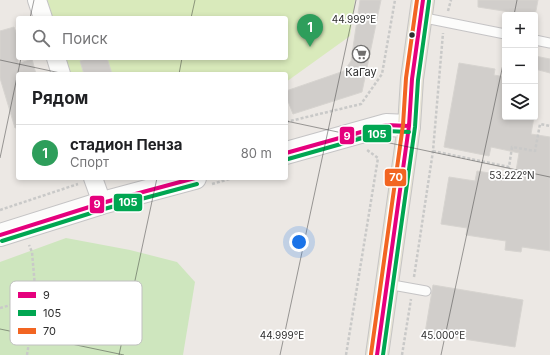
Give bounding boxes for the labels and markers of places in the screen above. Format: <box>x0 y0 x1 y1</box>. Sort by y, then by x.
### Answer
pin: 1 <box>297 14 323 47</box>
unlabelled marker <box>407 30 417 40</box>
supermarket icon: КаГау <box>351 44 371 64</box>
place label: КаГау <box>345 65 377 79</box>

